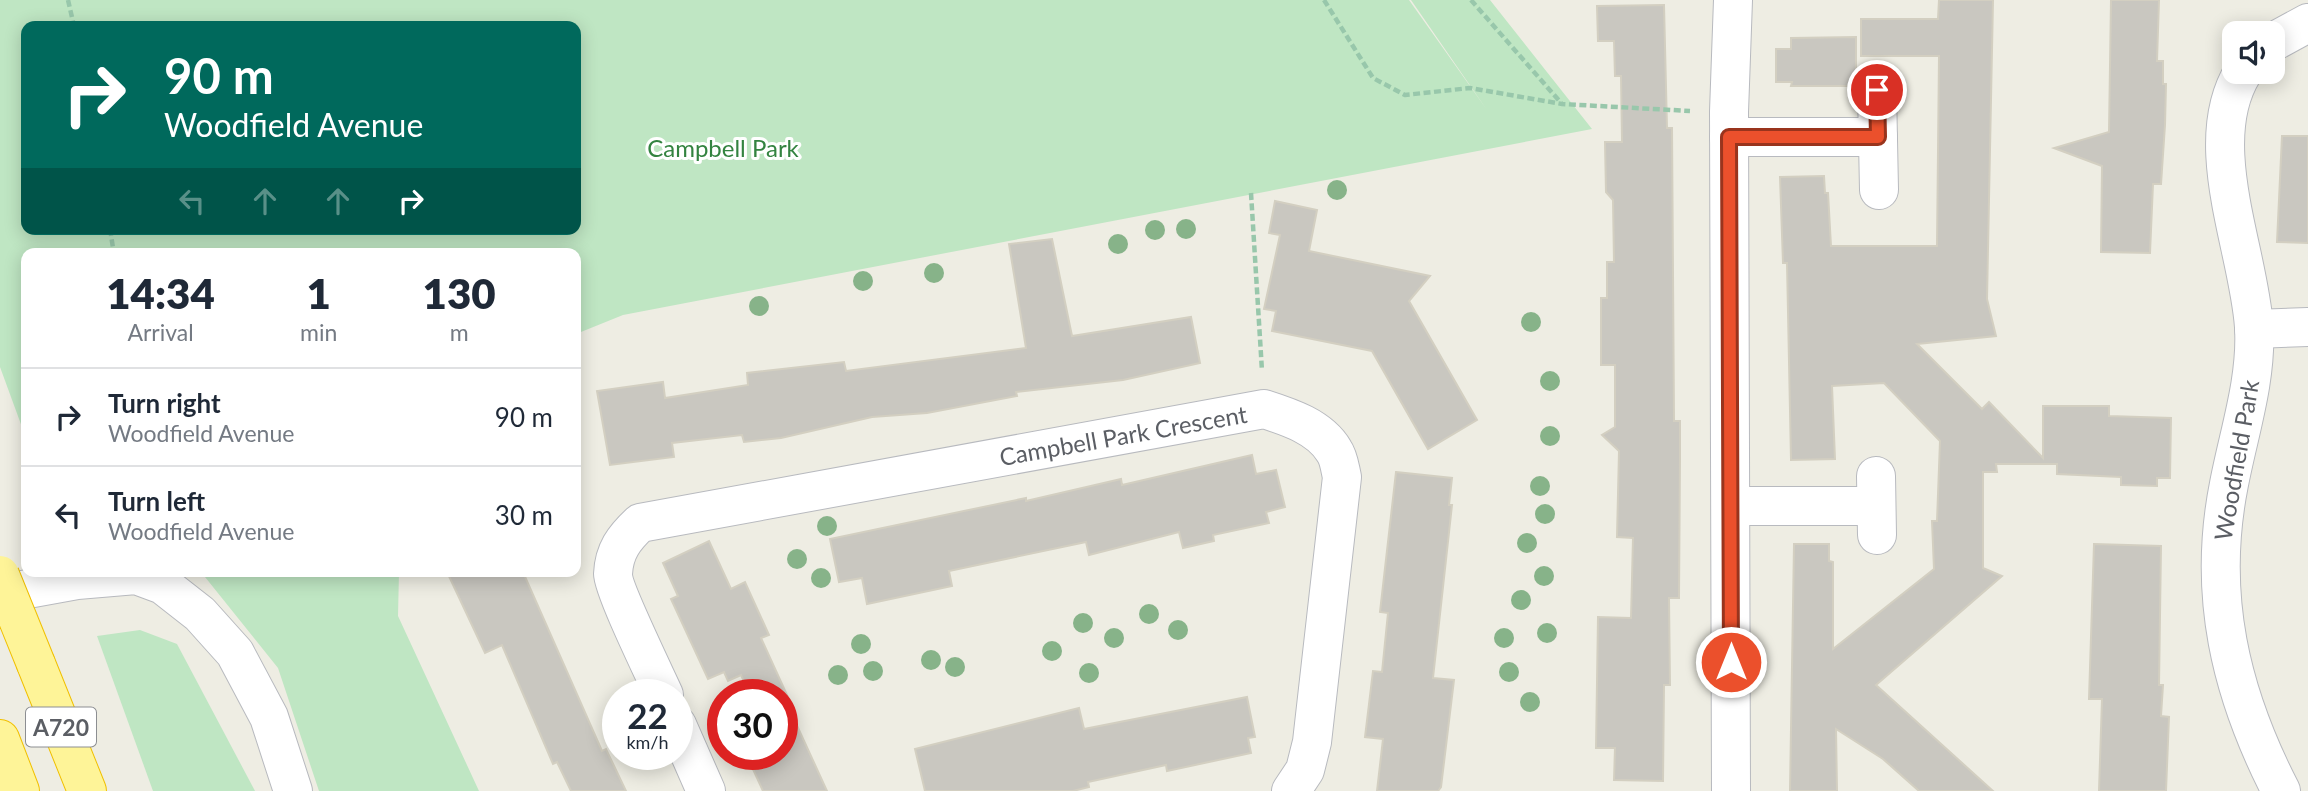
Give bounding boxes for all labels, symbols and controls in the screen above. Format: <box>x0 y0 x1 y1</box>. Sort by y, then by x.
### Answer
map controls <box>2222 21 2285 84</box>
button: sound <box>2222 21 2285 84</box>
text: 90 m <box>164 46 274 104</box>
icon: right <box>49 49 140 140</box>
pin <box>1847 60 1907 120</box>
icon: arrive <box>1858 71 1896 109</box>
text: Woodfield Avenue <box>164 105 423 144</box>
park label: Campbell Park <box>647 133 800 162</box>
icon: left <box>173 182 211 220</box>
icon: ahead <box>246 182 284 220</box>
icon: ahead <box>319 182 357 220</box>
icon: right <box>392 182 430 220</box>
text: 14:34 <box>106 268 215 318</box>
text: 1 <box>307 268 331 318</box>
text: 130 <box>423 268 496 318</box>
text: Arrival <box>127 318 194 346</box>
text: min <box>300 318 337 346</box>
text: m <box>450 318 469 346</box>
street label: Woodfield Park <box>2208 377 2265 543</box>
text: Turn right <box>108 387 221 419</box>
icon: right <box>49 398 87 436</box>
street label: Campbell Park Crescent <box>997 399 1249 471</box>
text: 90 m <box>495 401 553 433</box>
text: Woodfield Avenue <box>108 419 294 447</box>
text: Turn left <box>108 485 205 517</box>
icon: left <box>49 496 87 534</box>
text: 30 m <box>495 499 553 531</box>
text: Woodfield Avenue <box>108 517 294 545</box>
position arrow <box>1694 625 1768 699</box>
speed limit sign: 30 <box>707 679 798 770</box>
text: 22 <box>627 694 668 736</box>
road number: A720 <box>26 708 96 747</box>
text: km/h <box>626 731 669 753</box>

